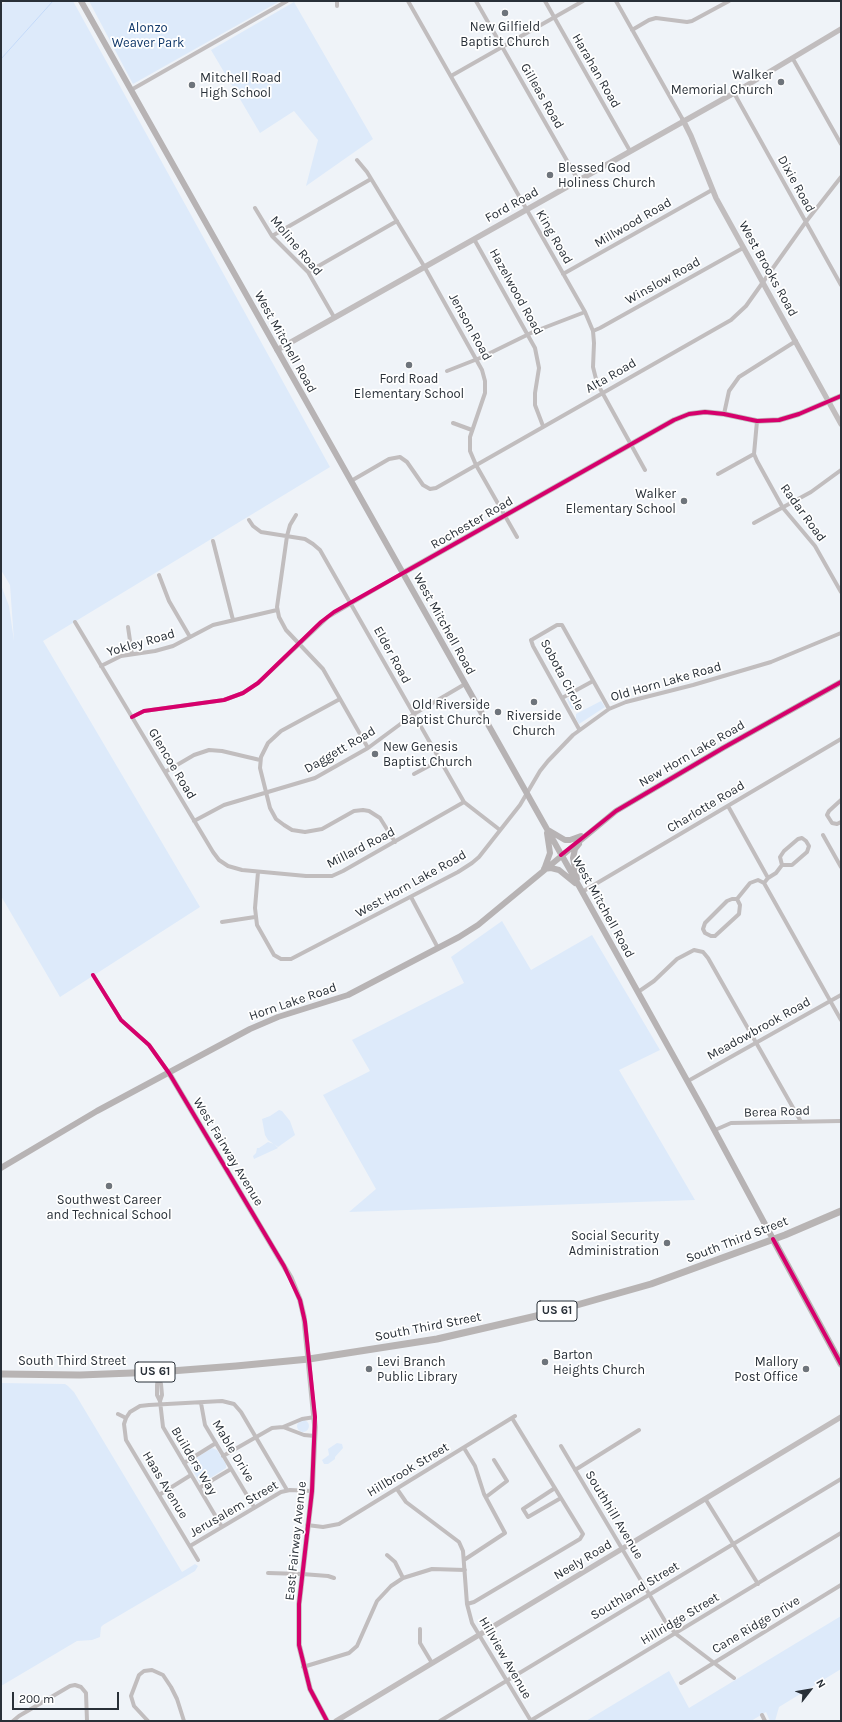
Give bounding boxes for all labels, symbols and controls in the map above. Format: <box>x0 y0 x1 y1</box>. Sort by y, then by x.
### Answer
marker: New Gilfield Baptist Church <box>500 8 510 18</box>
place label: New Gilfield Baptist Church <box>460 19 550 50</box>
park label: Alonzo Weaver Park <box>112 20 184 51</box>
street label: Harahan Road <box>568 31 624 111</box>
street label: Gilleas Road <box>517 60 567 132</box>
place label: Walker Memorial Church <box>671 67 773 98</box>
place label: Mitchell Road High School <box>200 70 281 101</box>
marker: Walker Memorial Church <box>776 77 786 87</box>
marker: Mitchell Road High School <box>187 80 197 90</box>
street label: Dixie Road <box>774 153 818 215</box>
place label: Blessed God Holiness Church <box>558 160 656 191</box>
marker: Blessed God Holiness Church <box>545 170 555 180</box>
street label: Ford Road <box>482 184 542 226</box>
street label: Millwood Road <box>592 195 674 251</box>
street label: King Road <box>532 207 576 267</box>
street label: Moline Road <box>267 213 325 279</box>
street label: West Brooks Road <box>735 218 801 320</box>
street label: Hazelwood Road <box>486 246 546 338</box>
street label: Winslow Road <box>623 254 703 308</box>
street label: West Mitchell Road <box>251 288 319 396</box>
street label: Jenson Road <box>445 291 495 363</box>
street label: Alta Road <box>583 355 639 397</box>
marker: Ford Road Elementary School <box>404 360 414 370</box>
place label: Ford Road Elementary School <box>354 371 464 402</box>
street label: Radar Road <box>777 481 829 545</box>
place label: Walker Elementary School <box>566 486 676 517</box>
street label: Rochester Road <box>428 493 516 553</box>
marker: Walker Elementary School <box>679 496 689 506</box>
street label: West Mitchell Road <box>410 570 478 678</box>
street label: Elder Road <box>370 624 414 686</box>
street label: Yokley Road <box>105 626 177 660</box>
street label: Sobota Circle <box>537 637 587 713</box>
street label: Old Horn Lake Road <box>609 659 723 705</box>
place label: Old Riverside Baptist Church <box>401 697 490 728</box>
marker: Riverside Church <box>529 697 539 707</box>
marker: Old Riverside Baptist Church <box>493 707 503 717</box>
place label: Riverside Church <box>507 708 561 739</box>
street label: New Horn Lake Road <box>636 717 748 791</box>
street label: Daggett Road <box>302 723 378 777</box>
street label: Glencoe Road <box>145 726 199 802</box>
place label: New Genesis Baptist Church <box>383 739 472 770</box>
marker: New Genesis Baptist Church <box>370 749 380 759</box>
street label: Charlotte Road <box>664 778 748 836</box>
street label: Millard Road <box>324 824 398 872</box>
street label: West Horn Lake Road <box>353 847 469 921</box>
street label: West Mitchell Road <box>569 853 637 961</box>
street label: Horn Lake Road <box>247 980 339 1024</box>
street label: Meadowbrook Road <box>704 994 814 1064</box>
street label: West Fairway Avenue <box>190 1095 266 1209</box>
street label: Berea Road <box>744 1103 810 1121</box>
marker: Southwest Career and Technical School <box>104 1181 114 1191</box>
place label: Southwest Career and Technical School <box>46 1192 172 1223</box>
street label: South Third Street <box>684 1213 790 1267</box>
place label: Social Security Administration <box>569 1228 659 1259</box>
marker: Social Security Administration <box>662 1238 672 1248</box>
road number: US 61 <box>537 1301 577 1321</box>
street label: South Third Street <box>373 1309 483 1345</box>
place label: Barton Heights Church <box>553 1347 645 1378</box>
street label: South Third Street <box>18 1353 126 1369</box>
place label: Levi Branch Public Library <box>377 1354 457 1385</box>
place label: Mallory Post Office <box>734 1354 798 1385</box>
marker: Barton Heights Church <box>540 1357 550 1367</box>
road number: US 61 <box>135 1362 175 1382</box>
marker: Levi Branch Public Library <box>364 1364 374 1374</box>
marker: Mallory Post Office <box>801 1364 811 1374</box>
street label: Mable Drive <box>208 1417 258 1485</box>
street label: Builders Way <box>168 1424 220 1498</box>
street label: Hillbrook Street <box>364 1439 452 1501</box>
street label: Haas Avenue <box>139 1449 191 1521</box>
street label: Southhill Avenue <box>581 1468 647 1562</box>
street label: Jerusalem Street <box>187 1477 281 1541</box>
street label: East Fairway Avenue <box>282 1481 310 1601</box>
street label: Neely Road <box>551 1537 615 1583</box>
street label: Southland Street <box>588 1558 682 1624</box>
street label: Hillridge Street <box>638 1589 722 1649</box>
street label: Cane Ridge Drive <box>709 1593 803 1657</box>
street label: Hillview Avenue <box>475 1614 535 1702</box>
north arrow <box>790 1670 830 1710</box>
text: N <box>813 1677 828 1690</box>
scale bar <box>14 1684 121 1710</box>
text: 200 m <box>19 1692 54 1706</box>

